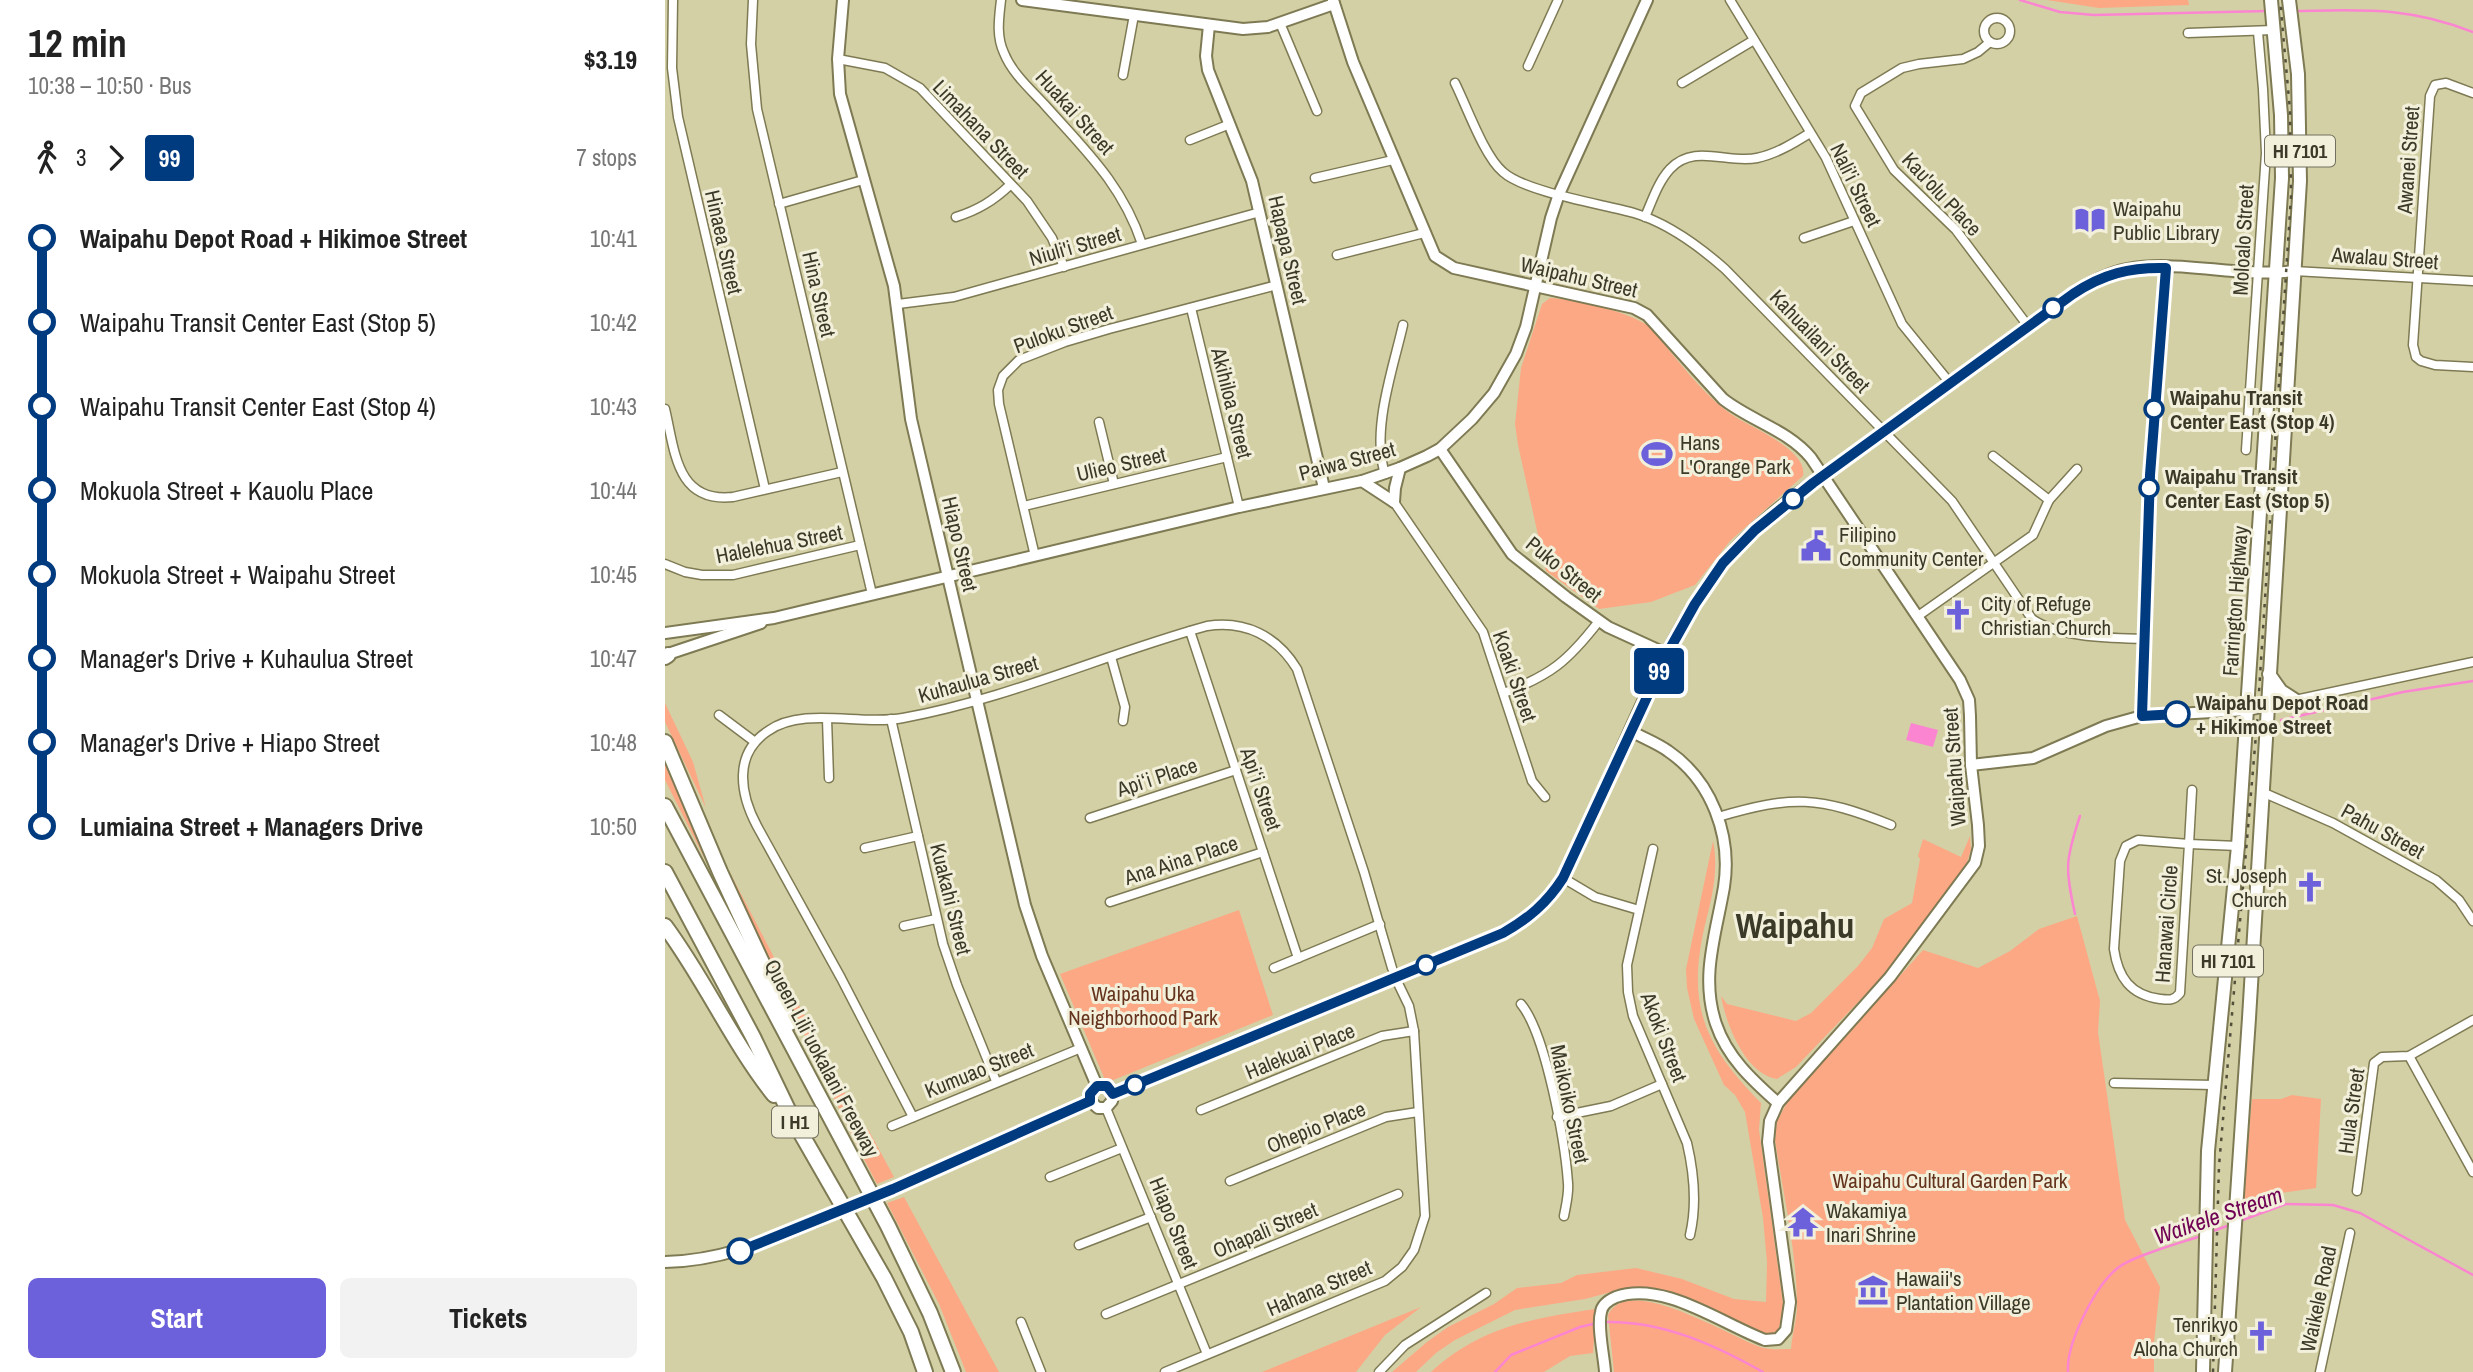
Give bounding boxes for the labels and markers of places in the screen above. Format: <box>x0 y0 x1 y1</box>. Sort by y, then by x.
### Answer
place label: Waipahu Public Library <box>2113 194 2220 247</box>
library icon: Waipahu Public Library <box>2073 203 2107 237</box>
unlabelled marker <box>2043 298 2063 318</box>
place label: Waipahu Transit Center East (Stop 4) <box>2170 383 2335 436</box>
marker: Waipahu Transit Center East (Stop 4) <box>2144 399 2164 419</box>
place label: Hans L'Orange Park <box>1680 428 1791 481</box>
sports icon: Hans L'Orange Park <box>1640 437 1674 471</box>
place label: Waipahu Transit Center East (Stop 5) <box>2165 462 2330 515</box>
marker: Waipahu Transit Center East (Stop 5) <box>2139 478 2159 498</box>
unlabelled marker <box>1783 489 1803 509</box>
place label: Filipino Community Center <box>1839 520 1984 573</box>
public building icon: Filipino Community Center <box>1799 529 1833 563</box>
place label: City of Refuge Christian Church <box>1981 589 2111 642</box>
church icon: City of Refuge Christian Church <box>1941 598 1975 632</box>
place label: Waipahu Depot Road + Hikimoe Street <box>2196 688 2369 741</box>
marker: Waipahu Depot Road + Hikimoe Street <box>2164 701 2190 727</box>
place label: St. Joseph Church <box>2206 861 2287 914</box>
church icon: St. Joseph Church <box>2293 870 2327 904</box>
unlabelled marker <box>1416 955 1436 975</box>
unlabelled marker <box>1125 1075 1145 1095</box>
place label: Wakamiya Inari Shrine <box>1826 1196 1916 1249</box>
temple icon: Wakamiya Inari Shrine <box>1786 1205 1820 1239</box>
unlabelled marker <box>727 1238 753 1264</box>
place label: Hawaii's Plantation Village <box>1896 1264 2031 1317</box>
museum icon: Hawaii's Plantation Village <box>1856 1273 1890 1307</box>
place label: Tenrikyo Aloha Church <box>2133 1310 2238 1363</box>
church icon: Tenrikyo Aloha Church <box>2244 1319 2278 1353</box>

